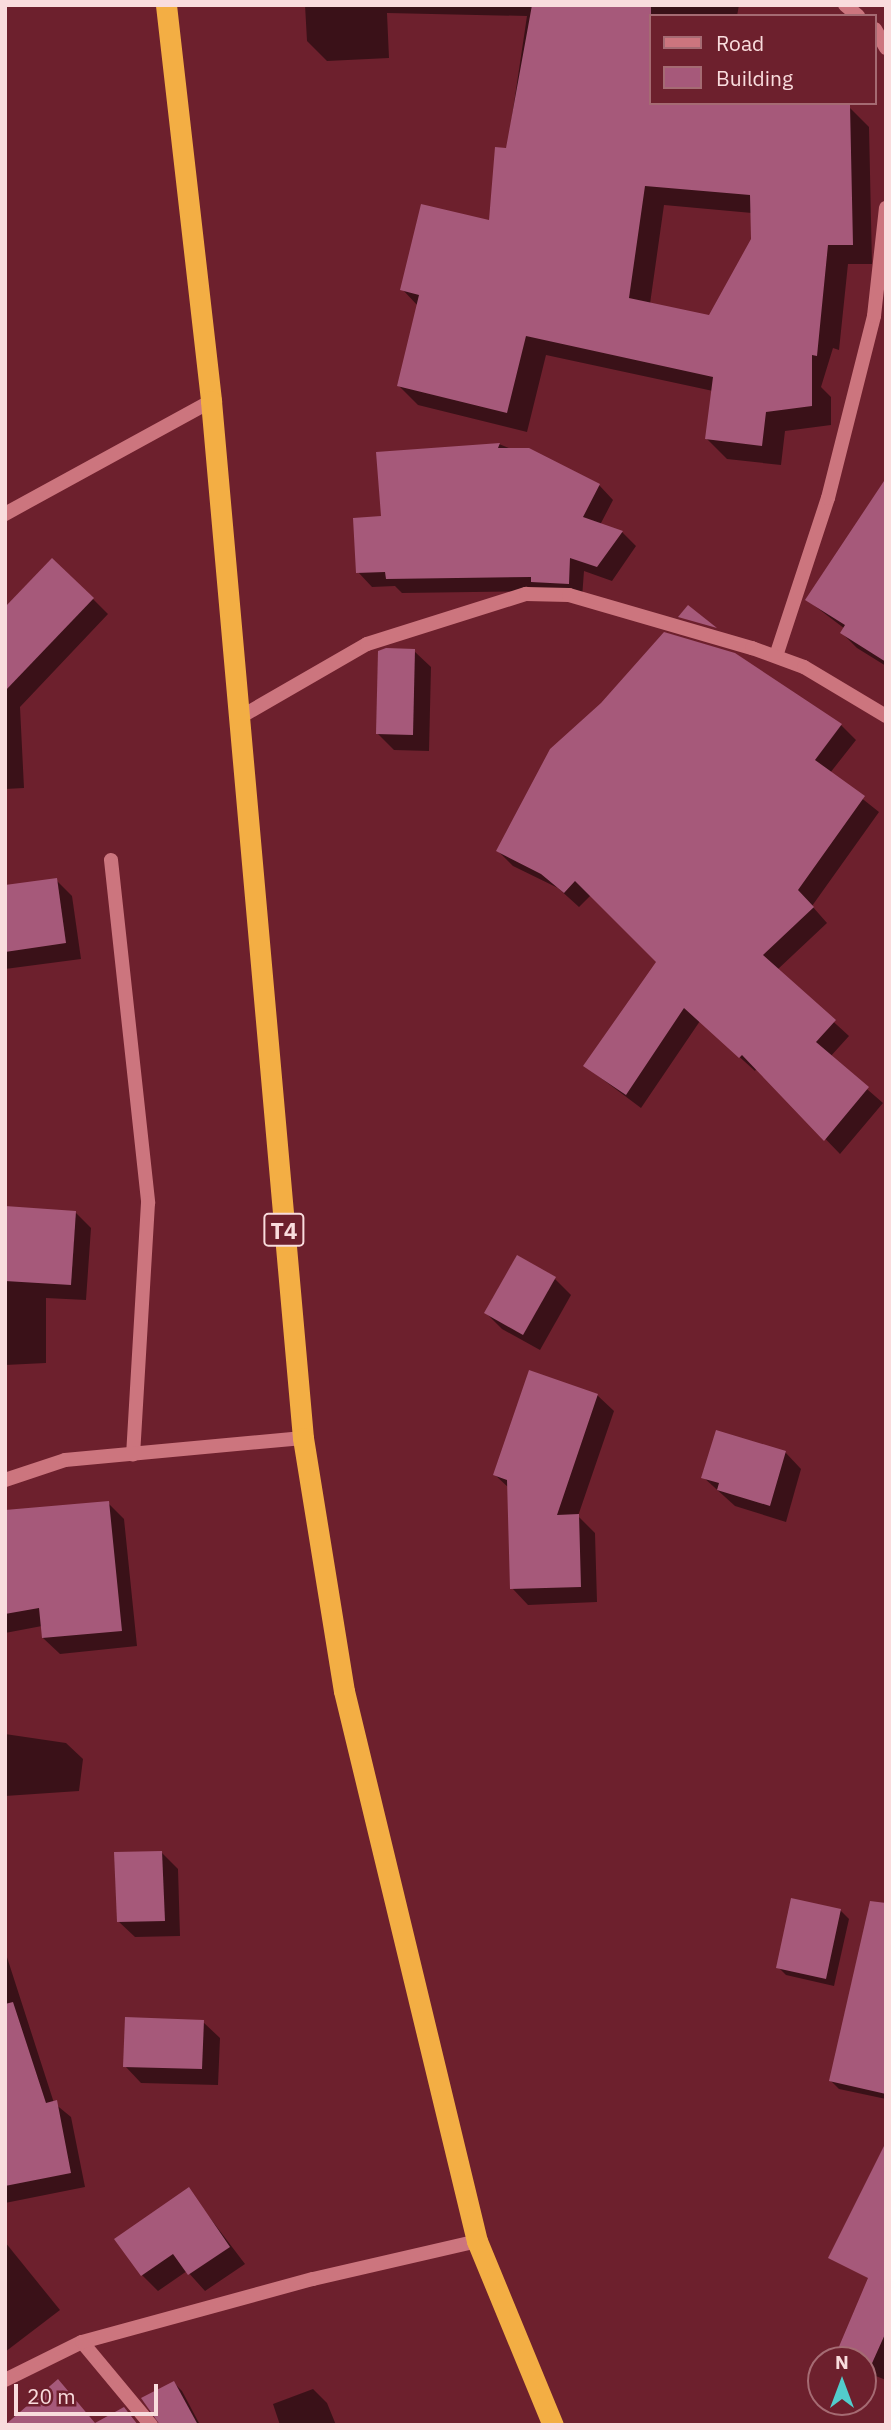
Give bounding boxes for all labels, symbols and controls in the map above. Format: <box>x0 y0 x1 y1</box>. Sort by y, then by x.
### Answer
legend <box>650 14 877 105</box>
text: Road <box>716 29 764 57</box>
text: Building <box>716 64 793 92</box>
road number: T4 <box>263 1210 305 1250</box>
north arrow <box>807 2346 877 2416</box>
text: N <box>835 2350 849 2374</box>
scale bar <box>18 2370 161 2414</box>
text: 20 m <box>27 2382 76 2410</box>

